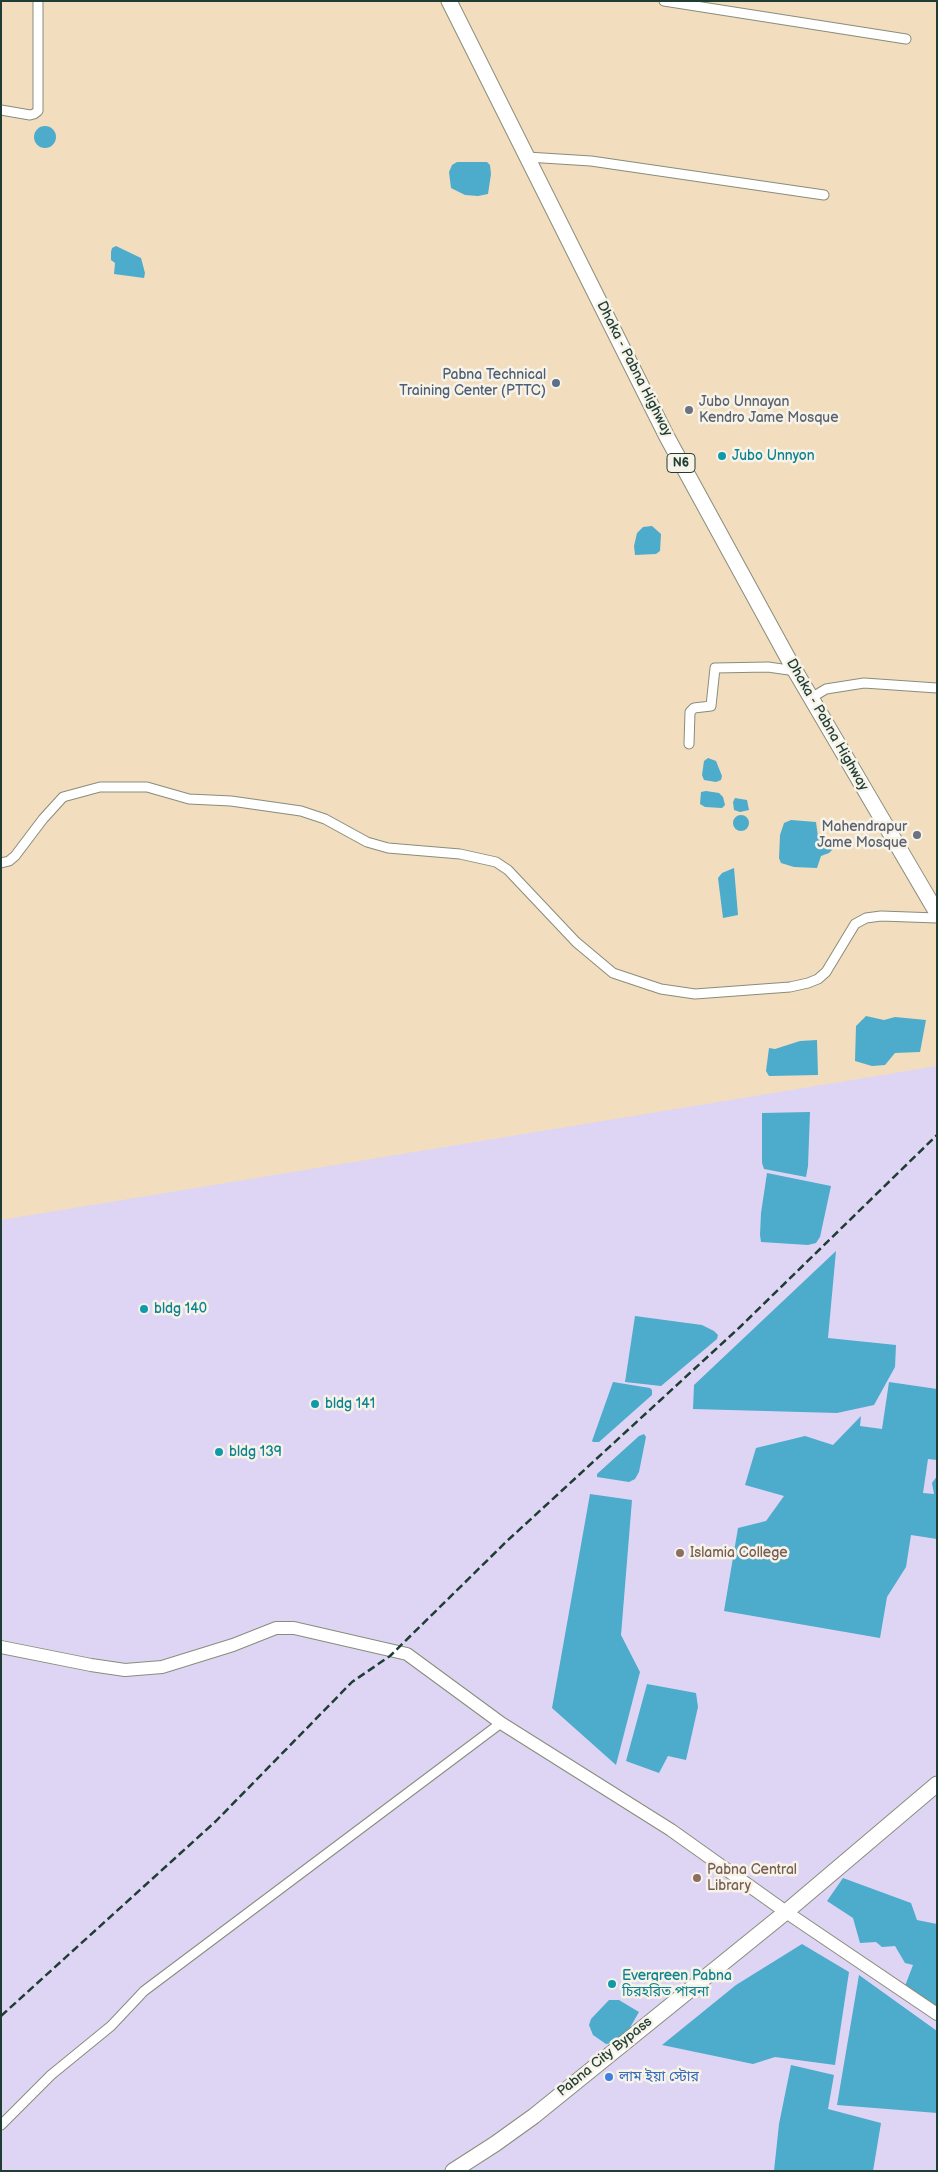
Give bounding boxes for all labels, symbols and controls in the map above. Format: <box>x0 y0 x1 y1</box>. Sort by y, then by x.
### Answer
street label: Dhaka - Pabna Highway <box>593 299 675 439</box>
place label: Pabna Technical Training Center (PTTC) <box>399 367 546 400</box>
marker: Pabna Technical Training Center (PTTC) <box>550 377 562 389</box>
place label: Jubo Unnayan Kendro Jame Mosque <box>699 394 838 427</box>
marker: Jubo Unnayan Kendro Jame Mosque <box>683 404 695 416</box>
place label: Jubo Unnyon <box>732 448 815 464</box>
marker: Jubo Unnyon <box>716 450 728 462</box>
road number: N6 <box>667 453 695 472</box>
street label: Dhaka - Pabna Highway <box>782 656 872 794</box>
place label: Mahendrapur Jame Mosque <box>817 819 907 852</box>
marker: Mahendrapur Jame Mosque <box>911 829 923 841</box>
place label: bldg 140 <box>154 1301 207 1317</box>
marker: bldg 140 <box>138 1303 150 1315</box>
place label: bldg 141 <box>325 1396 375 1412</box>
marker: bldg 141 <box>309 1398 321 1410</box>
place label: bldg 139 <box>229 1444 282 1460</box>
marker: bldg 139 <box>213 1446 225 1458</box>
place label: Islamia College <box>690 1545 788 1561</box>
marker: Islamia College <box>674 1547 686 1559</box>
place label: Pabna Central Library <box>707 1862 797 1894</box>
marker: Pabna Central Library <box>691 1872 703 1884</box>
place label: Evergreen Pabna চিরহরিত পাবনা <box>622 1968 732 2000</box>
marker: Evergreen Pabna চিরহরিত পাবনা <box>606 1978 618 1990</box>
street label: Pabna City Bypass <box>554 2014 656 2100</box>
place label: লাম ইয়া স্টোর <box>619 2069 699 2085</box>
marker: লাম ইয়া স্টোর <box>603 2071 615 2083</box>

